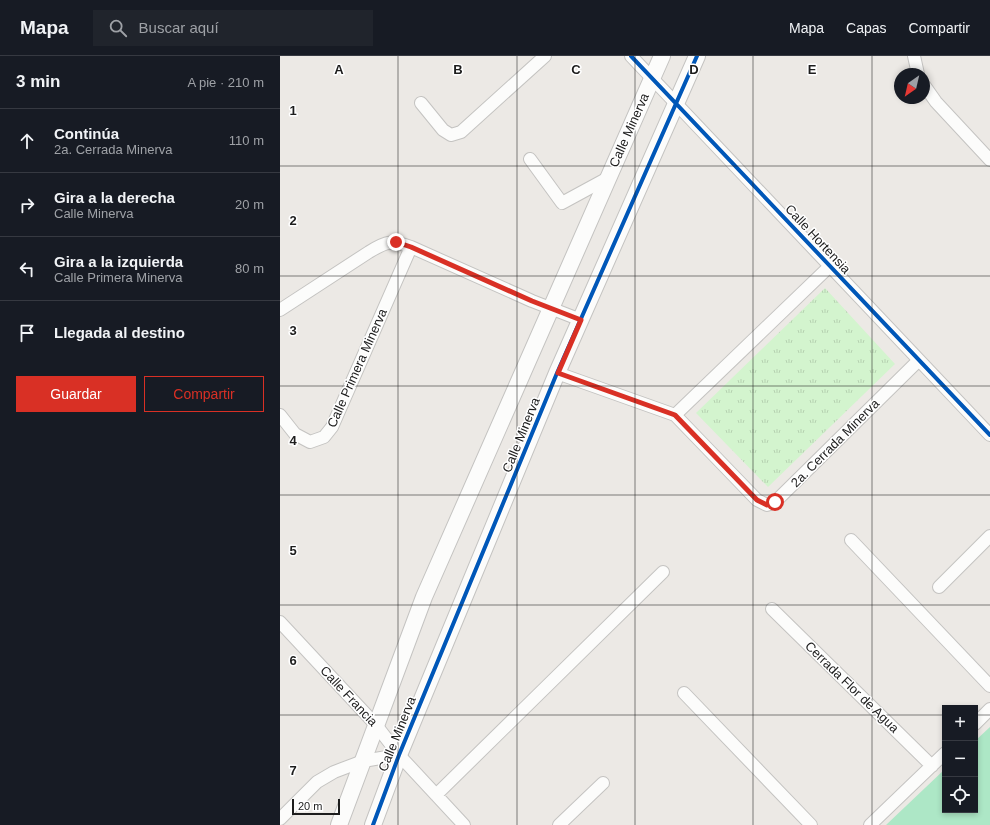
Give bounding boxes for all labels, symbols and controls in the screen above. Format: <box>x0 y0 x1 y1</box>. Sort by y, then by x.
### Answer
search box <box>93 10 373 46</box>
text: Mapa <box>20 17 69 38</box>
icon: search <box>107 17 129 39</box>
text: Buscar aquí <box>139 19 219 36</box>
text: Mapa <box>789 20 824 36</box>
text: Capas <box>846 20 887 36</box>
text: Compartir <box>909 20 970 36</box>
text: A <box>334 62 344 77</box>
text: B <box>453 62 463 77</box>
text: C <box>571 62 581 77</box>
text: D <box>689 62 699 77</box>
text: E <box>808 62 817 77</box>
north arrow <box>894 68 930 104</box>
text: 3 min <box>16 72 60 91</box>
text: A pie · 210 m <box>187 75 264 90</box>
street label: Calle Minerva <box>606 90 652 169</box>
text: 1 <box>289 103 297 118</box>
text: Continúa <box>54 125 119 142</box>
icon: ahead <box>16 130 38 152</box>
text: 110 m <box>229 133 264 148</box>
text: 2a. Cerrada Minerva <box>54 142 173 157</box>
text: Gira a la derecha <box>54 189 175 206</box>
icon: right <box>16 194 38 216</box>
text: 20 m <box>235 197 264 212</box>
street label: Calle Hortensia <box>782 201 854 277</box>
text: Calle Minerva <box>54 206 133 221</box>
text: 2 <box>289 213 297 228</box>
route end <box>387 233 405 251</box>
text: Gira a la izquierda <box>54 253 183 270</box>
icon: left <box>16 258 38 280</box>
text: 80 m <box>235 261 264 276</box>
text: Calle Primera Minerva <box>54 270 183 285</box>
street label: Calle Primera Minerva <box>324 306 390 430</box>
icon: arrive <box>16 322 38 344</box>
text: 3 <box>289 323 297 338</box>
text: Llegada al destino <box>54 324 185 341</box>
button: Guardar <box>16 376 136 412</box>
button: Compartir <box>144 376 264 412</box>
street label: Calle Minerva <box>499 395 543 475</box>
street label: 2a. Cerrada Minerva <box>788 395 883 490</box>
text: 4 <box>289 433 297 448</box>
route start <box>766 493 784 511</box>
text: 5 <box>289 543 297 558</box>
street label: Cerrada Flor de Agua <box>802 638 902 736</box>
text: 6 <box>289 653 297 668</box>
street label: Calle Francia <box>317 663 381 730</box>
street label: Calle Minerva <box>375 694 419 774</box>
map controls <box>942 705 978 813</box>
button: + <box>942 705 978 741</box>
button: − <box>942 741 978 777</box>
text: 7 <box>289 763 297 778</box>
button: locate <box>942 777 978 813</box>
scale bar <box>292 797 340 816</box>
text: 20 m <box>298 800 322 812</box>

